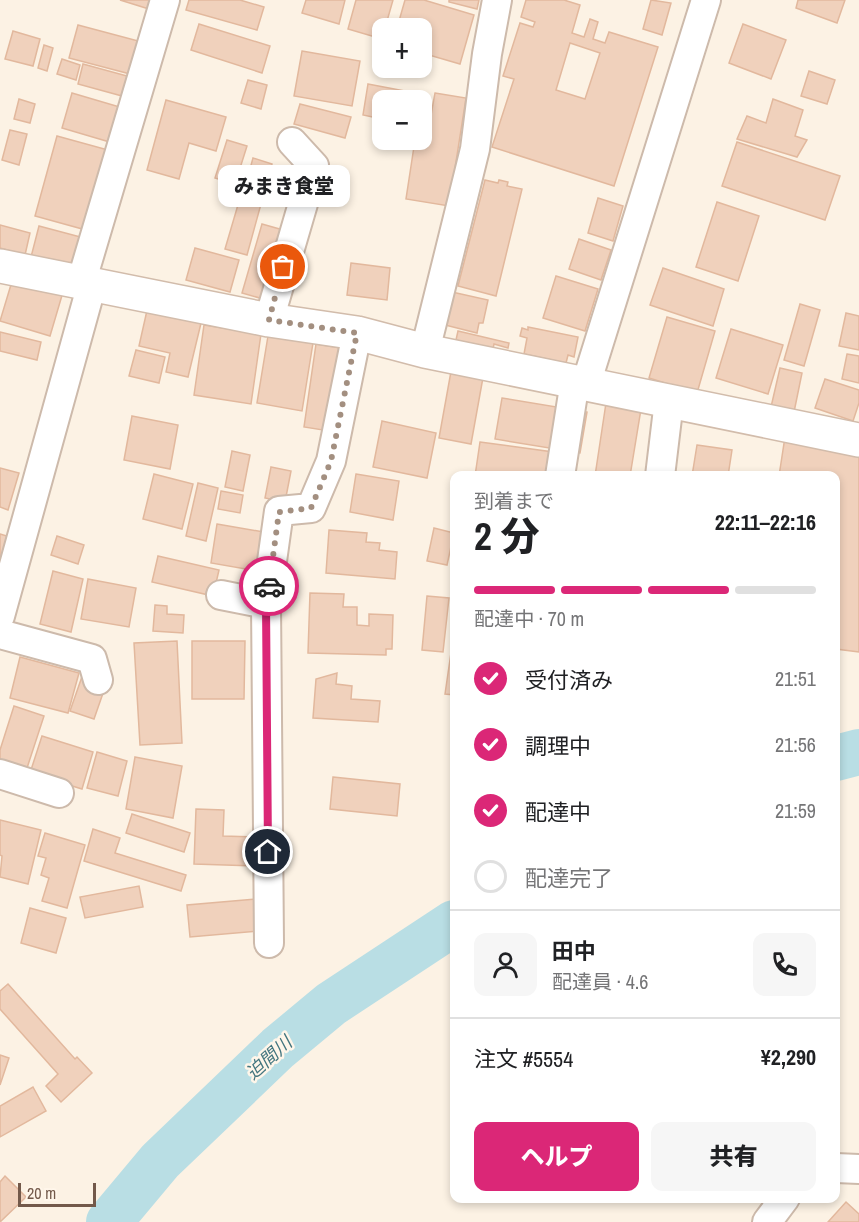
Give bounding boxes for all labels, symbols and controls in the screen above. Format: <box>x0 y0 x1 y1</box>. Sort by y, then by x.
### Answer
map controls <box>372 18 432 150</box>
button: + <box>372 18 432 78</box>
button: − <box>372 90 432 150</box>
callout: みまき食堂 <box>217 165 349 207</box>
text: みまき食堂 <box>234 172 334 199</box>
pin <box>257 241 308 292</box>
icon: bag <box>266 250 299 283</box>
text: 到着まで <box>474 487 554 514</box>
text: 22:11–22:16 <box>715 507 816 537</box>
text: 2 分 <box>474 510 540 562</box>
courier <box>239 556 299 616</box>
icon: car <box>253 570 286 603</box>
text: 配達中 · 70 m <box>474 605 584 632</box>
icon: check <box>474 662 507 695</box>
text: 受付済み <box>525 665 613 695</box>
text: 21:51 <box>775 665 816 692</box>
icon: check <box>474 728 507 761</box>
text: 調理中 <box>525 731 591 761</box>
text: 21:56 <box>775 731 816 758</box>
icon: check <box>474 794 507 827</box>
text: 配達中 <box>525 797 591 827</box>
text: 21:59 <box>775 797 816 824</box>
pin <box>242 826 293 877</box>
icon: home <box>251 835 284 868</box>
text: 配達完了 <box>525 863 613 893</box>
button: person <box>474 933 537 996</box>
button: phone <box>753 933 816 996</box>
text: 田中 <box>552 936 596 966</box>
text: 配達員 · 4.6 <box>552 968 648 995</box>
water label: 迫間川 <box>240 1029 299 1085</box>
text: ¥2,290 <box>761 1042 816 1072</box>
text: 注文 #5554 <box>474 1044 573 1074</box>
button: ヘルプ <box>474 1122 639 1191</box>
button: 共有 <box>651 1122 816 1191</box>
scale bar <box>18 1180 96 1208</box>
text: 20 m <box>27 1182 56 1204</box>

